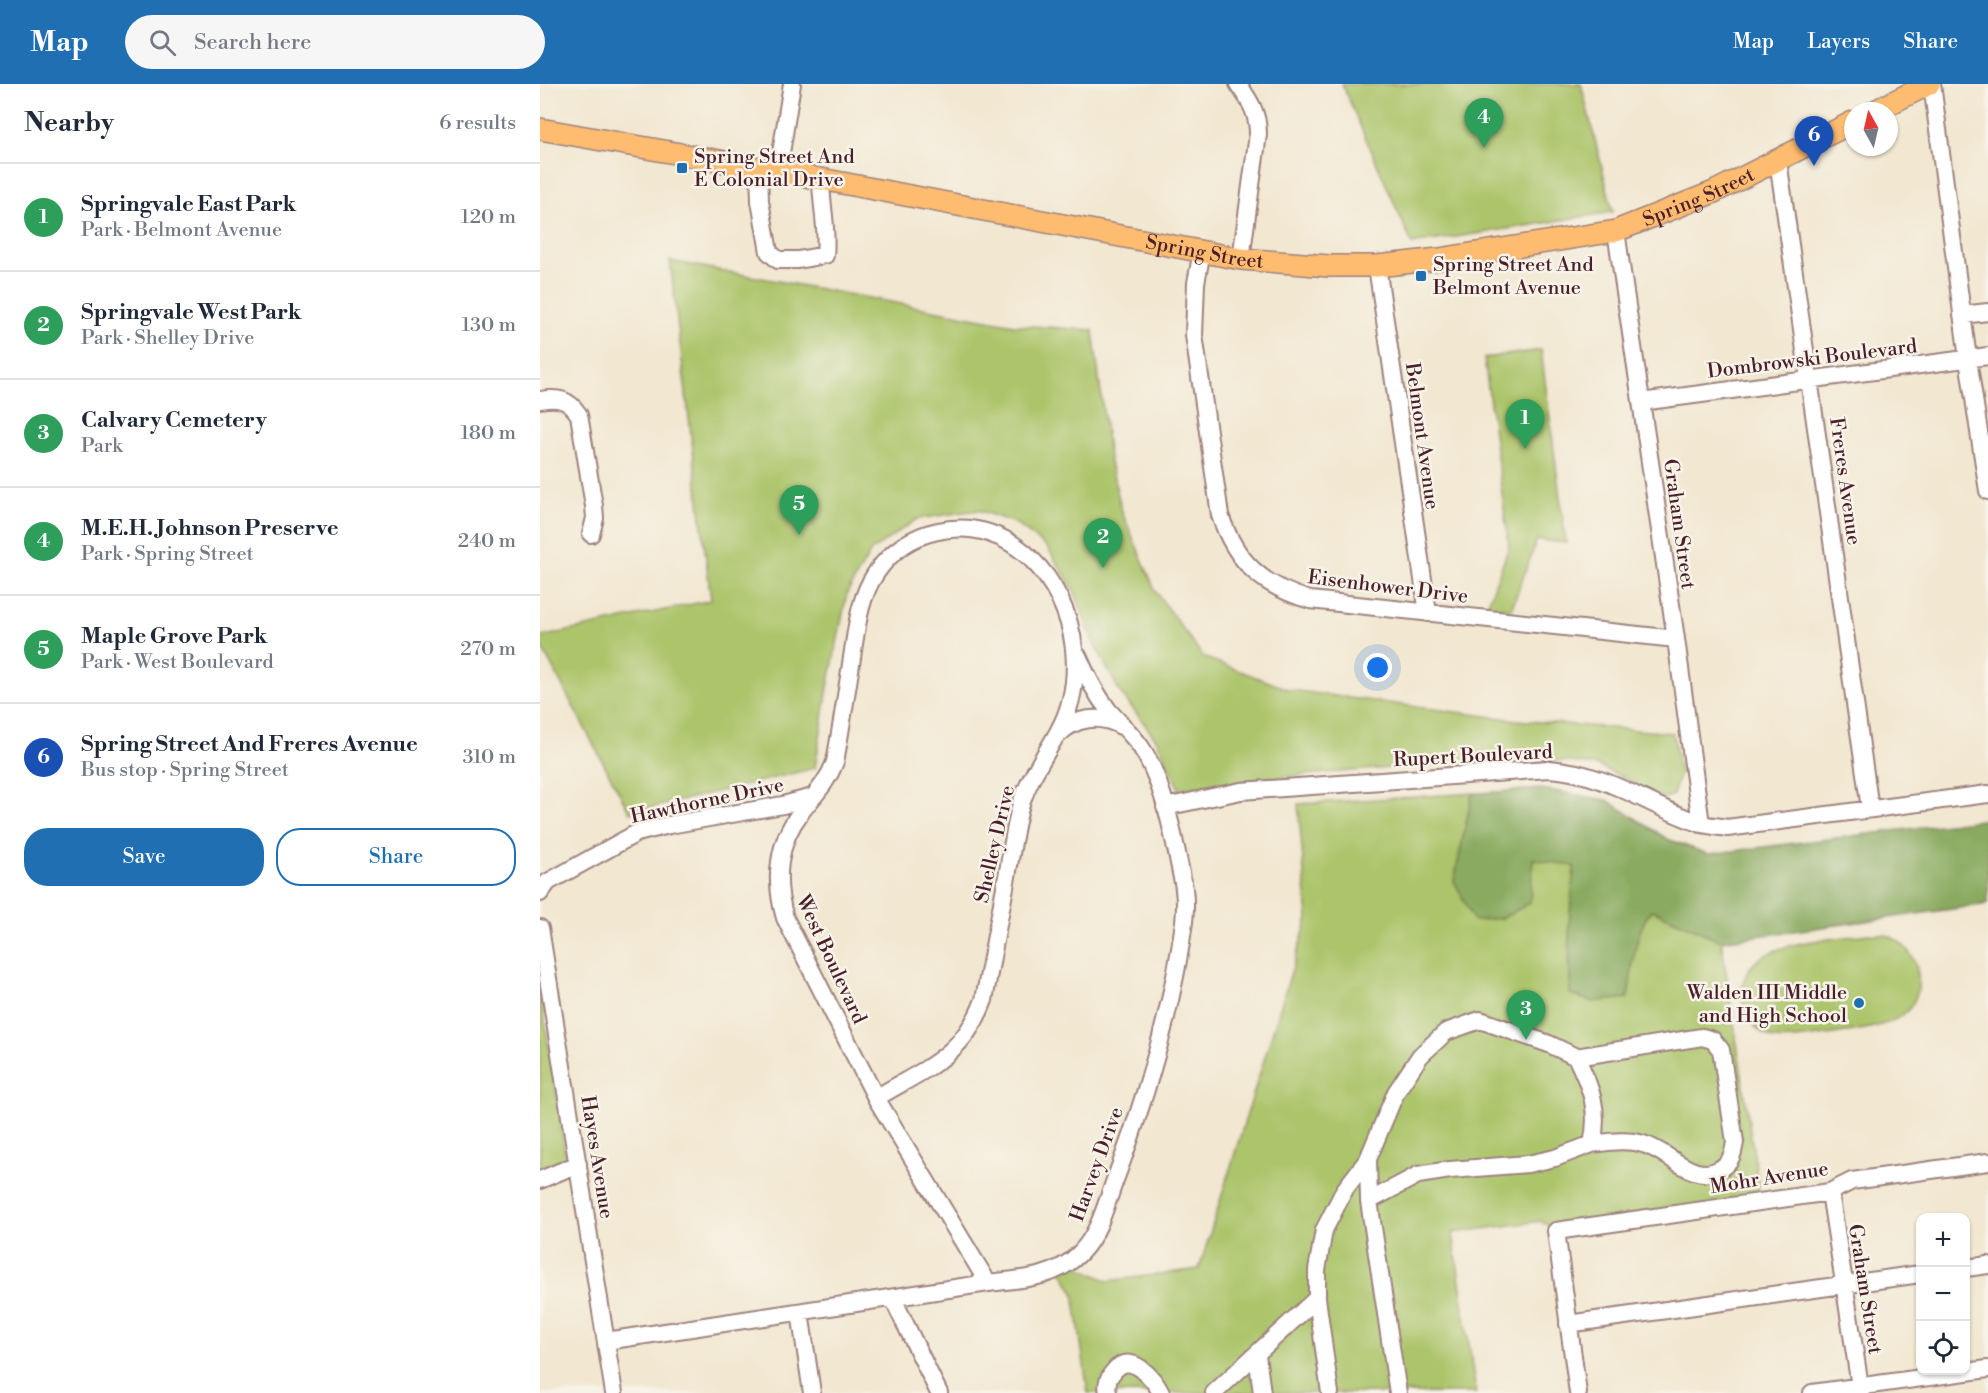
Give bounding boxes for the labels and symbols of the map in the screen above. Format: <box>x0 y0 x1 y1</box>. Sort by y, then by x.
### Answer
pin: 4 <box>1464 98 1504 148</box>
north arrow <box>1844 102 1898 156</box>
pin: 6 <box>1794 116 1834 166</box>
place label: Spring Street And E Colonial Drive <box>694 145 855 193</box>
marker: Spring Street And E Colonial Drive <box>675 161 689 175</box>
street label: Spring Street <box>1639 163 1759 233</box>
street label: Spring Street <box>1143 230 1265 275</box>
place label: Spring Street And Belmont Avenue <box>1432 253 1594 301</box>
marker: Spring Street And Belmont Avenue <box>1414 269 1428 283</box>
street label: Dombrowski Boulevard <box>1706 334 1919 385</box>
street label: Belmont Avenue <box>1399 360 1444 511</box>
pin: 1 <box>1506 400 1544 449</box>
street label: Freres Avenue <box>1823 416 1866 547</box>
street label: Graham Street <box>1657 457 1700 591</box>
pin: 5 <box>780 486 818 535</box>
pin: 2 <box>1084 518 1122 568</box>
street label: Eisenhower Drive <box>1306 565 1469 610</box>
your location <box>1363 653 1392 682</box>
street label: Rupert Boulevard <box>1393 740 1554 773</box>
street label: Hawthorne Drive <box>628 773 786 830</box>
street label: Shelley Drive <box>970 783 1021 906</box>
street label: West Boulevard <box>789 890 872 1029</box>
place label: Walden III Middle and High School <box>1686 981 1847 1029</box>
pin: 3 <box>1506 990 1546 1040</box>
marker: Walden III Middle and High School <box>1852 996 1866 1010</box>
street label: Hayes Avenue <box>574 1094 619 1221</box>
street label: Harvey Drive <box>1065 1104 1130 1225</box>
street label: Mohr Avenue <box>1708 1157 1830 1200</box>
street label: Graham Street <box>1842 1222 1887 1356</box>

